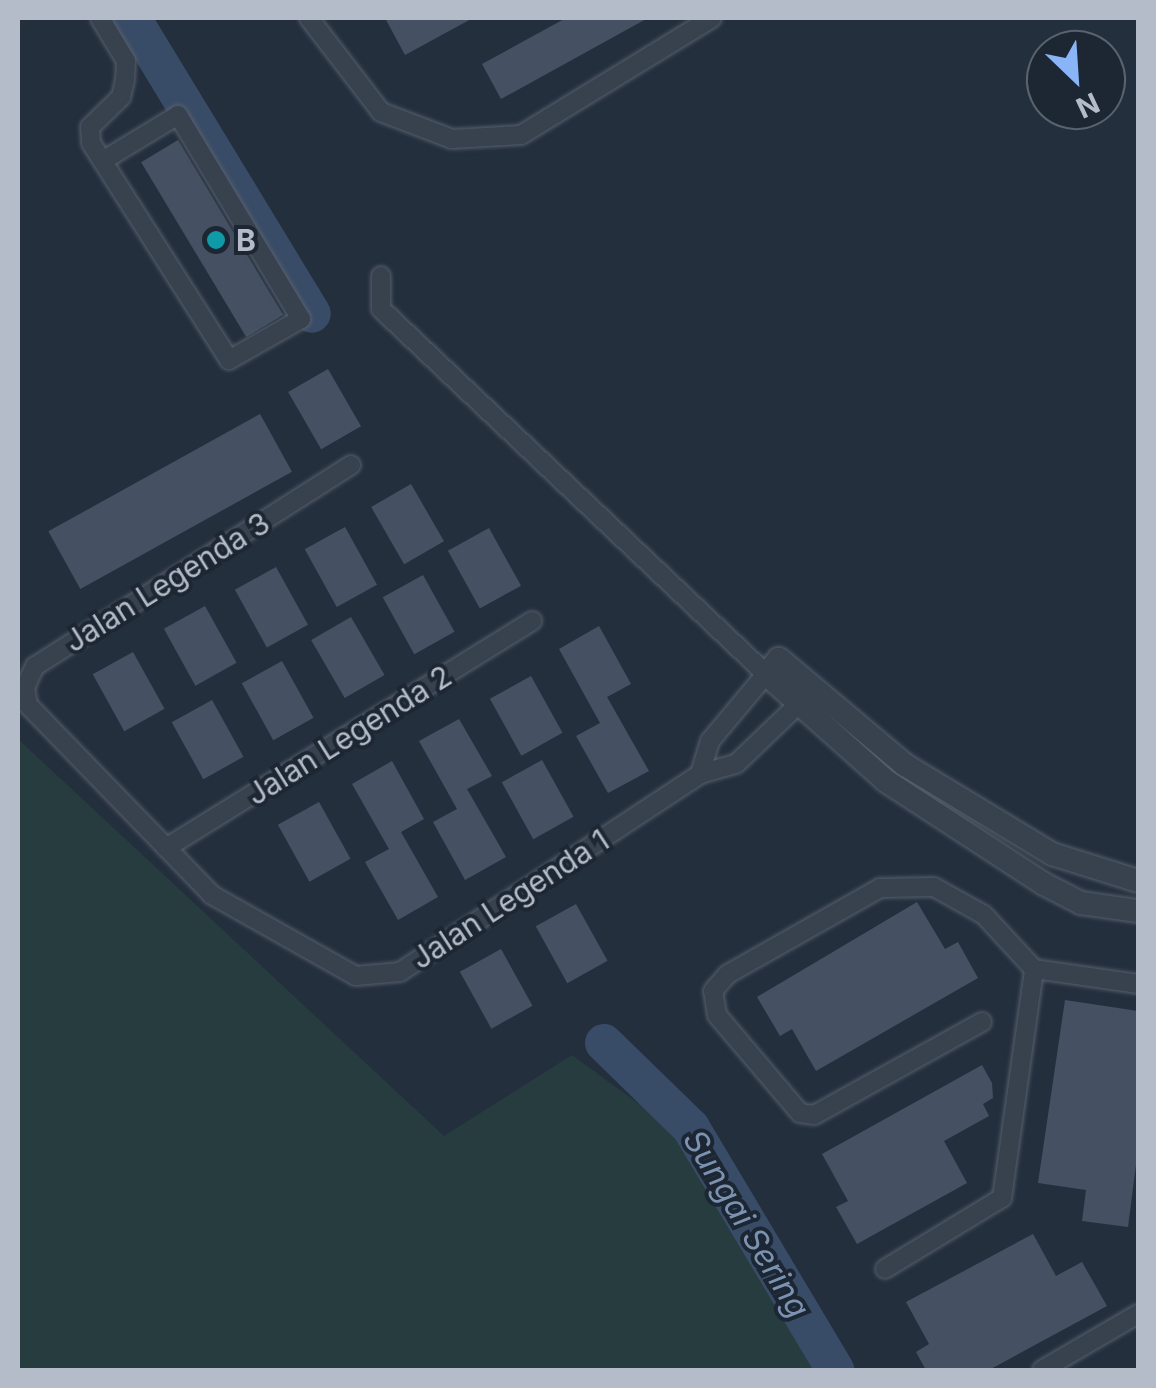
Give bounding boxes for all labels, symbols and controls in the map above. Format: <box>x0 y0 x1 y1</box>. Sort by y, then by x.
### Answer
north arrow <box>1026 30 1126 130</box>
text: N <box>1071 85 1105 125</box>
place label: B <box>236 222 256 258</box>
marker: B <box>205 229 227 251</box>
street label: Jalan Legenda 3 <box>58 505 276 659</box>
street label: Jalan Legenda 2 <box>240 658 458 812</box>
street label: Jalan Legenda 1 <box>405 822 615 976</box>
water label: Sungai Sering <box>675 1123 817 1325</box>

